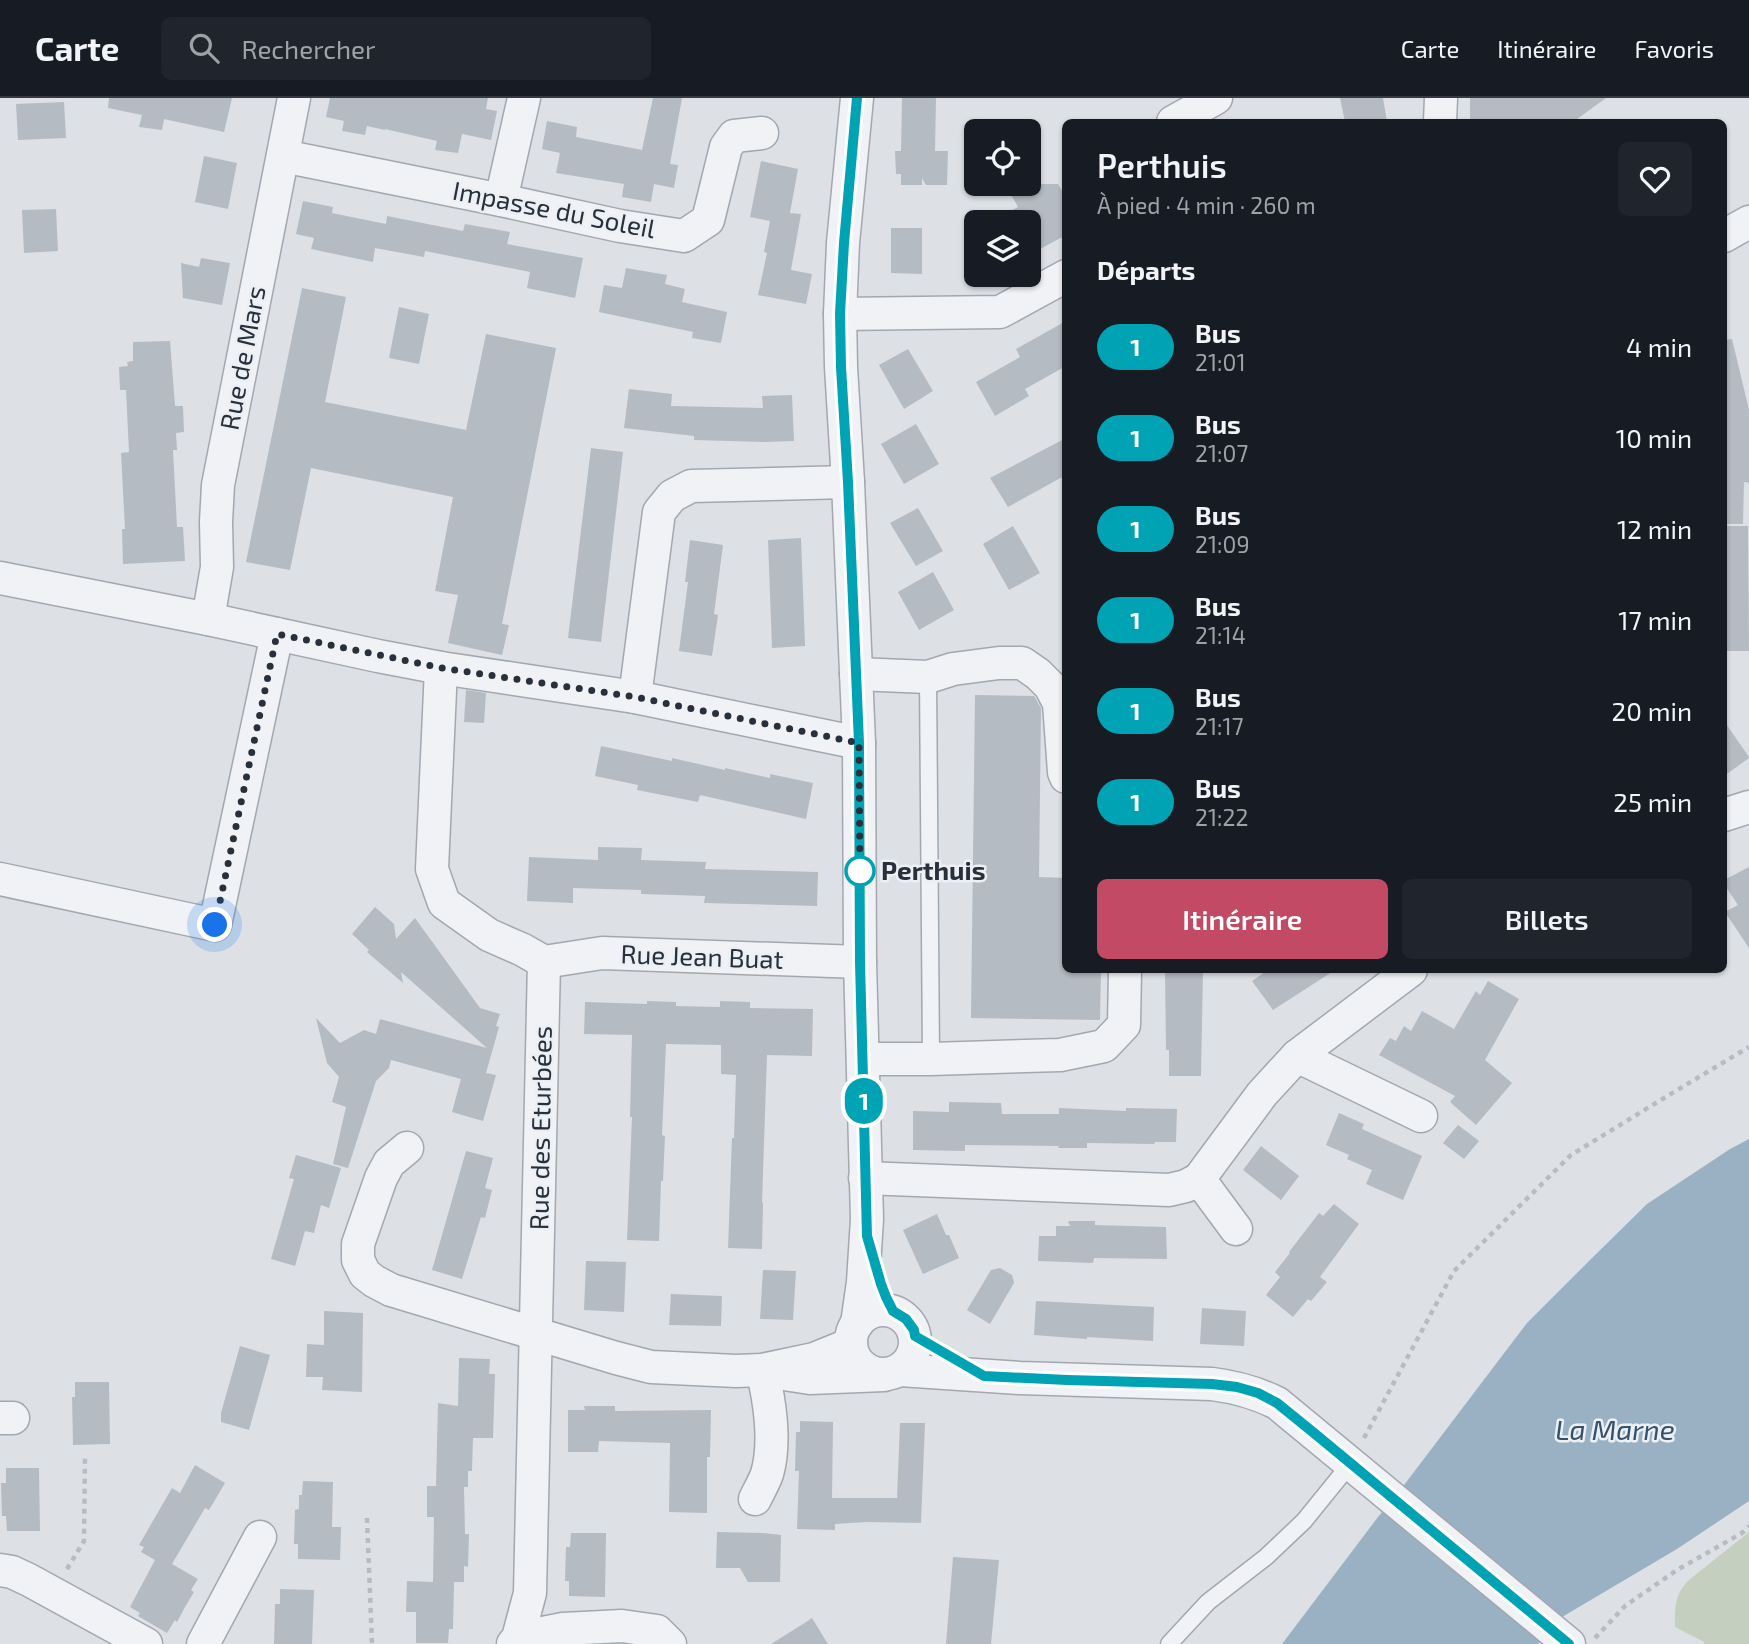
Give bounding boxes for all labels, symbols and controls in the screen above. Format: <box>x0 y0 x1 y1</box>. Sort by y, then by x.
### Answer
search box <box>161 17 651 80</box>
text: Carte <box>35 28 119 68</box>
icon: search <box>185 29 223 67</box>
text: Rechercher <box>241 33 375 64</box>
text: Carte <box>1401 34 1459 63</box>
text: Itinéraire <box>1497 34 1596 63</box>
text: Favoris <box>1634 34 1714 63</box>
map controls <box>964 119 1041 287</box>
button: locate <box>964 119 1041 196</box>
button: heart <box>1618 142 1692 216</box>
text: Perthuis <box>1097 145 1227 185</box>
street label: Impasse du Soleil <box>450 174 659 243</box>
text: À pied · 4 min · 260 m <box>1097 191 1316 219</box>
button: layers <box>964 210 1041 287</box>
text: Départs <box>1097 254 1195 285</box>
street label: Rue de Mars <box>212 283 271 432</box>
text: Bus <box>1195 317 1241 348</box>
text: 4 min <box>1626 331 1692 362</box>
text: 1 <box>1130 332 1141 361</box>
text: 21:01 <box>1195 348 1246 376</box>
text: Bus <box>1195 408 1241 439</box>
text: 10 min <box>1616 422 1692 453</box>
text: 1 <box>1130 423 1141 452</box>
text: 21:07 <box>1195 439 1248 467</box>
text: Bus <box>1195 499 1241 530</box>
text: 12 min <box>1617 513 1692 544</box>
text: 1 <box>1130 514 1141 543</box>
text: 21:09 <box>1195 530 1250 558</box>
text: Bus <box>1195 590 1241 621</box>
text: 17 min <box>1618 604 1692 635</box>
text: 1 <box>1130 605 1141 634</box>
text: 21:14 <box>1195 621 1246 649</box>
text: Bus <box>1195 681 1241 712</box>
text: 20 min <box>1612 695 1692 726</box>
text: 1 <box>1130 696 1141 725</box>
text: 21:17 <box>1195 712 1243 740</box>
text: Bus <box>1195 772 1241 803</box>
text: 25 min <box>1613 786 1692 817</box>
text: 1 <box>1130 787 1141 816</box>
text: 21:22 <box>1195 803 1248 831</box>
place label: Perthuis <box>881 854 985 885</box>
marker: Perthuis <box>845 856 875 886</box>
button: Itinéraire <box>1097 879 1388 959</box>
button: Billets <box>1402 879 1692 959</box>
your location <box>197 907 232 942</box>
street label: Rue Jean Buat <box>620 937 784 974</box>
street label: Rue des Eturbées <box>522 1026 557 1230</box>
line badge: 1 <box>841 1078 887 1124</box>
text: 1 <box>859 1086 869 1115</box>
water label: La Marne <box>1555 1412 1675 1446</box>

